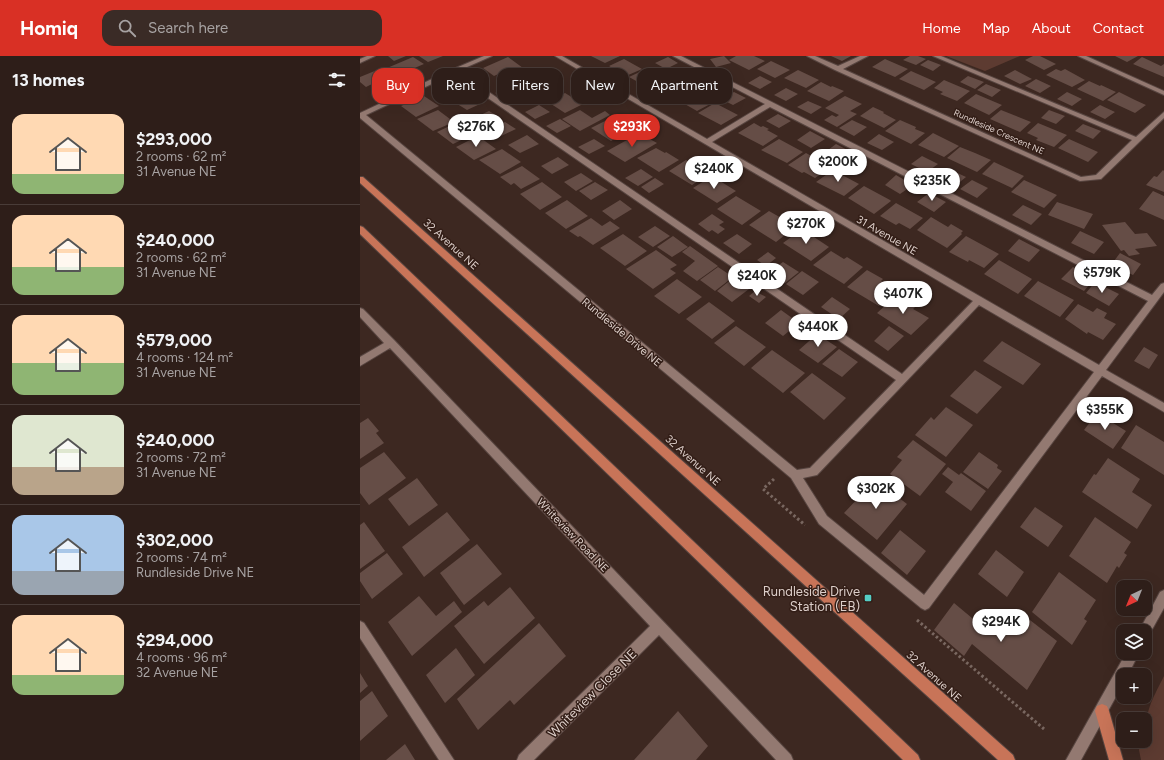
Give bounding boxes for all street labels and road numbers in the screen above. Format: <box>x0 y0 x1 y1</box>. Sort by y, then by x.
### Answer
street label: Rundleside Crescent NE <box>952 107 1046 156</box>
street label: 31 Avenue NE <box>854 213 920 258</box>
street label: 32 Avenue NE <box>420 216 481 273</box>
street label: Rundleside Drive NE <box>579 295 664 370</box>
street label: 32 Avenue NE <box>662 432 723 489</box>
street label: Whiteview Road NE <box>534 496 611 575</box>
street label: Whiteview Close NE <box>545 646 640 741</box>
street label: 32 Avenue NE <box>903 648 964 705</box>

